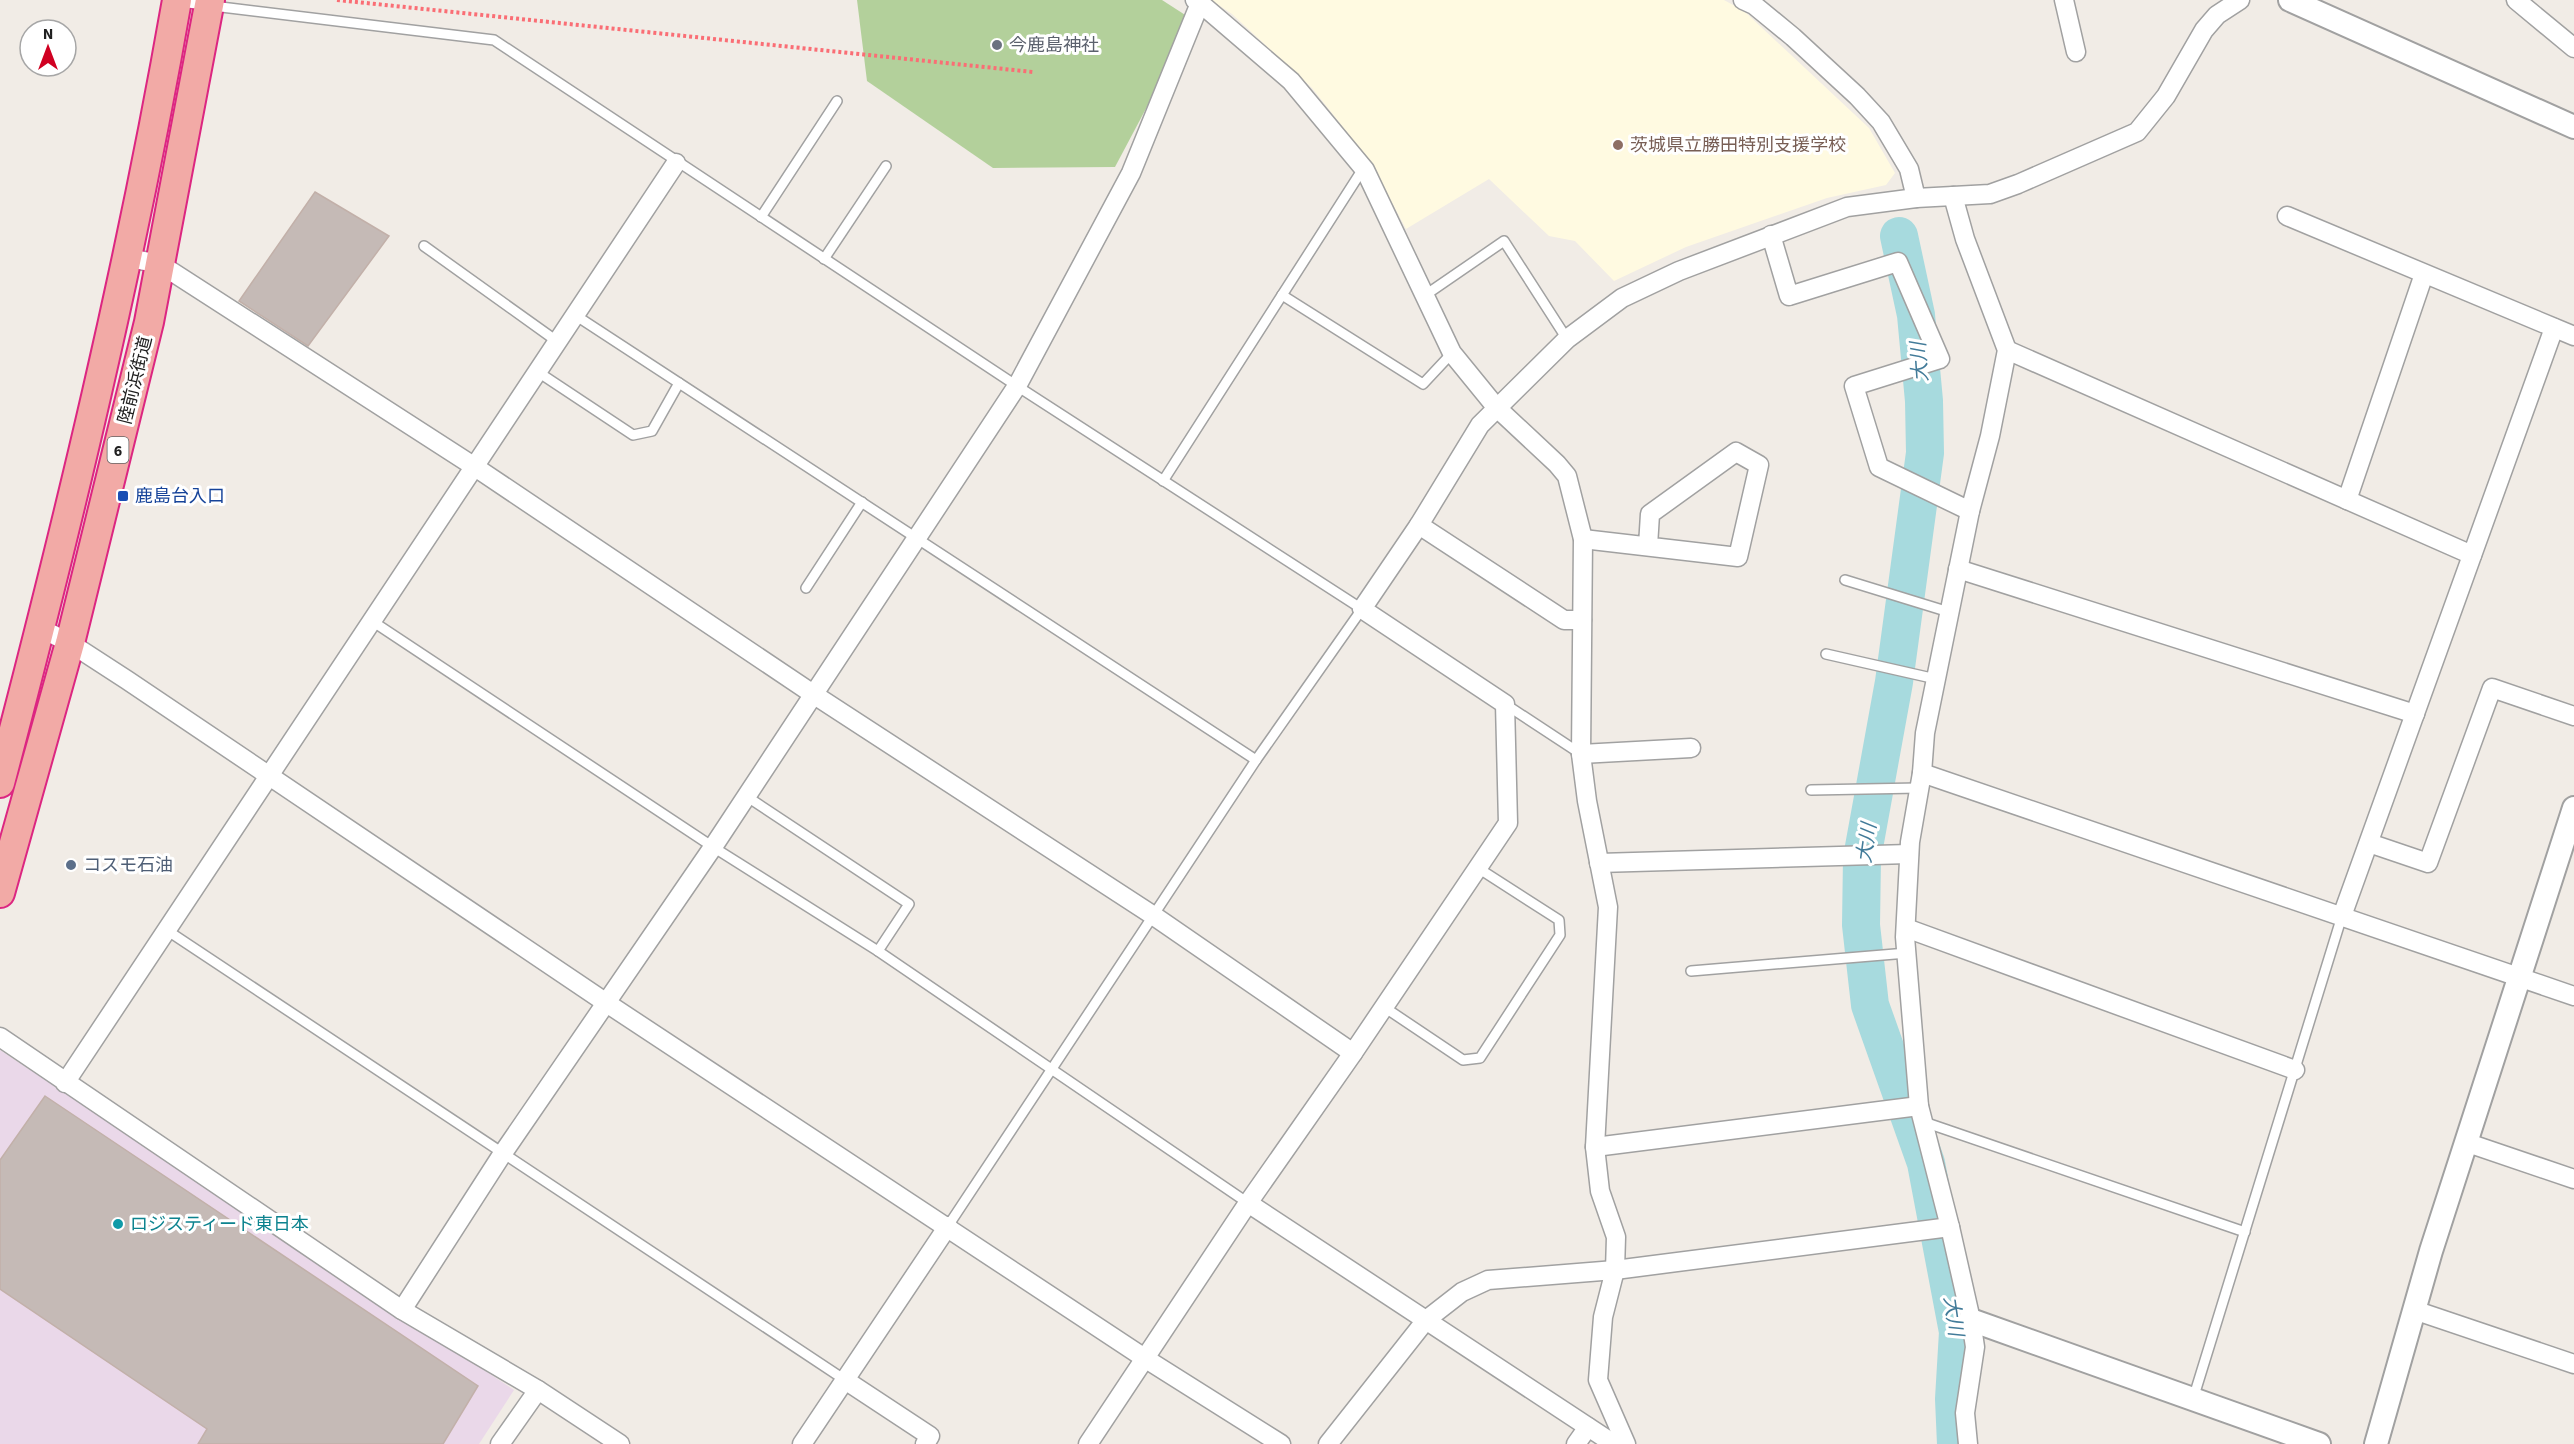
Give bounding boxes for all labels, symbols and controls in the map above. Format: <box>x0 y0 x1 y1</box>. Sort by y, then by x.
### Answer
north arrow <box>18 18 78 78</box>
text: N <box>43 23 53 45</box>
place label: 今鹿島神社 <box>1009 33 1099 58</box>
marker: 今鹿島神社 <box>990 38 1004 52</box>
place label: 茨城県立勝田特別支援学校 <box>1630 133 1846 158</box>
marker: 茨城県立勝田特別支援学校 <box>1611 138 1625 152</box>
street label: 陸前浜街道 <box>112 333 159 427</box>
water label: 大川 <box>1904 339 1935 383</box>
road number: 6 <box>108 437 128 463</box>
place label: 鹿島台入口 <box>135 484 225 509</box>
marker: 鹿島台入口 <box>116 489 130 503</box>
water label: 大川 <box>1850 819 1884 865</box>
place label: コスモ石油 <box>83 853 173 878</box>
marker: コスモ石油 <box>64 858 78 872</box>
place label: ロジスティード東日本 <box>130 1212 309 1237</box>
marker: ロジスティード東日本 <box>111 1217 125 1231</box>
water label: 大川 <box>1936 1294 1970 1340</box>

